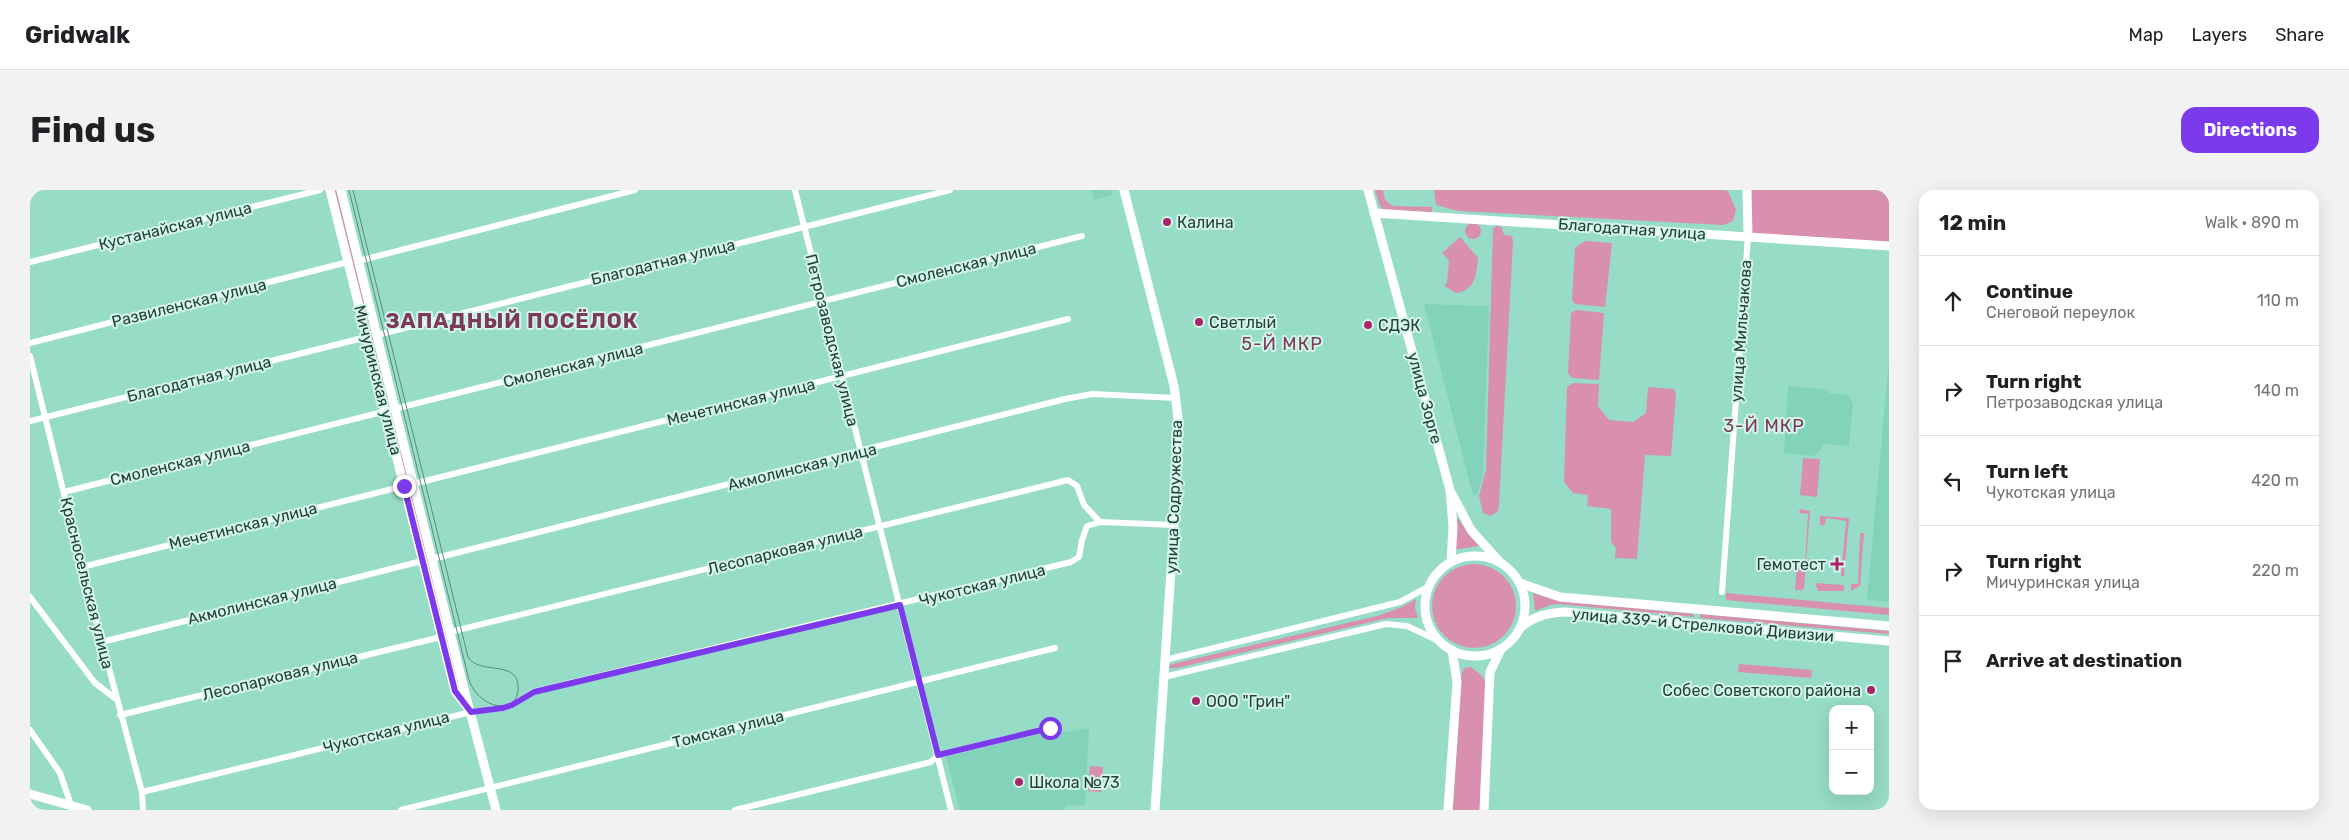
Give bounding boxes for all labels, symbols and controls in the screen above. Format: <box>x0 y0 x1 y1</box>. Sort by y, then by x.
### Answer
text: Gridwalk <box>25 21 130 49</box>
text: Map <box>2129 24 2164 46</box>
text: Layers <box>2192 24 2247 46</box>
text: Share <box>2275 24 2324 46</box>
button: Directions <box>2181 107 2319 153</box>
text: Find us <box>30 109 155 151</box>
street label: Кустанайская улица <box>97 198 253 254</box>
text: 12 min <box>1939 210 2006 235</box>
place label: Калина <box>1177 213 1234 232</box>
text: Walk · 890 m <box>2205 213 2299 232</box>
street label: Благодатная улица <box>1557 214 1707 244</box>
marker: Калина <box>1161 216 1173 228</box>
street label: Благодатная улица <box>589 235 737 289</box>
street label: Смоленская улица <box>894 238 1038 292</box>
street label: Петрозаводская улица <box>801 252 863 428</box>
street label: улица Мильчакова <box>1727 259 1755 403</box>
street label: Развиленская улица <box>110 275 268 331</box>
text: Continue <box>1986 280 2073 303</box>
icon: ahead <box>1939 287 1967 315</box>
text: 110 m <box>2257 291 2299 310</box>
street label: Мичуринская улица <box>350 303 406 457</box>
text: Снеговой переулок <box>1986 303 2135 322</box>
district label: ЗАПАДНЫЙ ПОСЁЛОК <box>385 308 639 333</box>
place label: Светлый <box>1209 313 1276 332</box>
marker: Светлый <box>1193 316 1205 328</box>
place label: СДЭК <box>1378 316 1420 335</box>
marker: СДЭК <box>1362 319 1374 331</box>
district label: 5-Й МКР <box>1241 333 1323 355</box>
street label: Смоленская улица <box>501 338 645 392</box>
street label: улица Зорге <box>1404 350 1446 446</box>
street label: Благодатная улица <box>125 352 273 406</box>
text: Turn right <box>1986 370 2081 393</box>
street label: Мечетинская улица <box>665 374 817 430</box>
icon: right <box>1939 377 1967 405</box>
text: 140 m <box>2254 381 2299 400</box>
text: Петрозаводская улица <box>1986 393 2163 412</box>
district label: 3-Й МКР <box>1723 415 1805 437</box>
street label: улица Содружества <box>1162 420 1186 574</box>
street label: Смоленская улица <box>108 436 252 490</box>
street label: Акмолинская улица <box>726 439 878 495</box>
text: Turn left <box>1986 460 2068 483</box>
icon: left <box>1939 467 1967 495</box>
text: 420 m <box>2251 471 2299 490</box>
route end <box>393 475 416 498</box>
text: Чукотская улица <box>1986 483 2116 502</box>
street label: Красносельская улица <box>56 495 118 671</box>
street label: Мечетинская улица <box>167 498 319 554</box>
street label: Лесопарковая улица <box>705 521 865 579</box>
text: Turn right <box>1986 550 2081 573</box>
place label: Гемотест <box>1756 555 1826 574</box>
marker: Гемотест <box>1830 557 1844 571</box>
icon: right <box>1939 557 1967 585</box>
street label: Чукотская улица <box>917 560 1047 610</box>
text: 220 m <box>2252 561 2299 580</box>
street label: Акмолинская улица <box>186 573 338 629</box>
text: Мичуринская улица <box>1986 573 2140 592</box>
street label: улица 339-й Стрелковой Дивизии <box>1571 604 1835 646</box>
street label: Лесопарковая улица <box>200 647 360 705</box>
icon: arrive <box>1939 647 1967 675</box>
text: Arrive at destination <box>1986 649 2182 672</box>
place label: Собес Советского района <box>1662 681 1861 700</box>
marker: Собес Советского района <box>1865 684 1877 696</box>
place label: ООО "Грин" <box>1206 692 1290 711</box>
marker: ООО "Грин" <box>1190 695 1202 707</box>
map controls <box>1829 705 1874 795</box>
button: + <box>1829 705 1874 750</box>
street label: Томская улица <box>670 706 786 752</box>
street label: Чукотская улица <box>321 707 451 757</box>
route start <box>1039 717 1062 740</box>
button: − <box>1829 750 1874 795</box>
place label: Школа №73 <box>1029 773 1120 792</box>
marker: Школа №73 <box>1013 776 1025 788</box>

